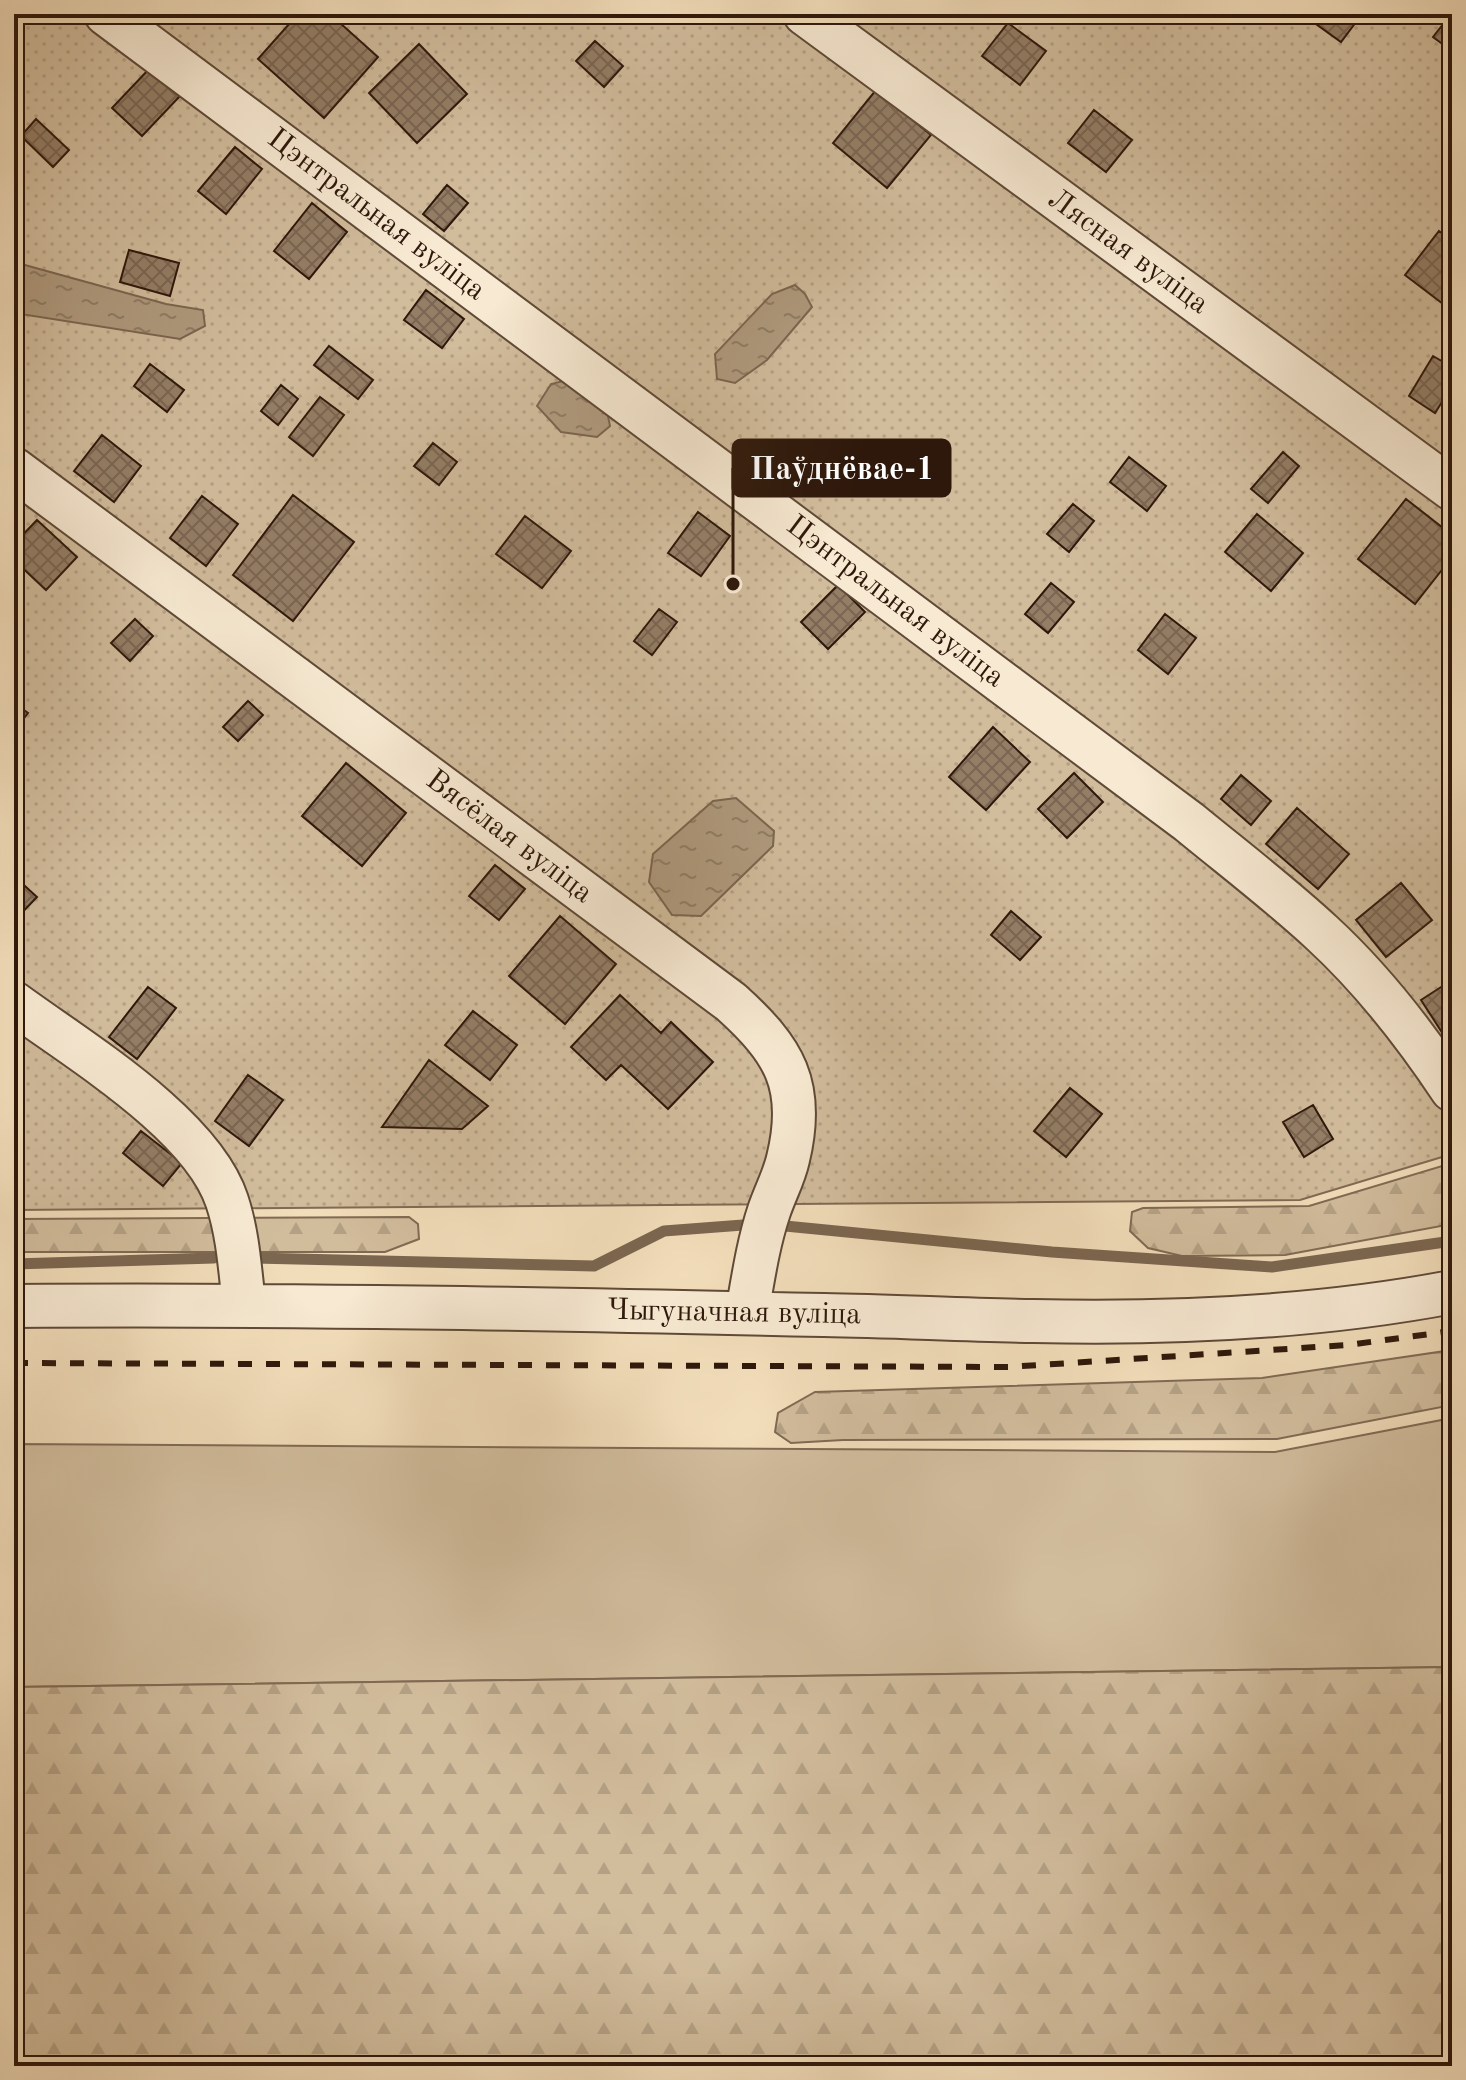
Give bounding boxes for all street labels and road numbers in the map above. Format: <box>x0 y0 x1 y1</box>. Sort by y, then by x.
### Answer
street label: Цэнтральная вуліца <box>261 123 491 307</box>
street label: Лясная вуліца <box>1042 184 1214 320</box>
street label: Цэнтральная вуліца <box>780 510 1010 694</box>
street label: Вясёлая вуліца <box>420 765 598 909</box>
street label: Чыгуначная вуліца <box>607 1296 861 1330</box>

